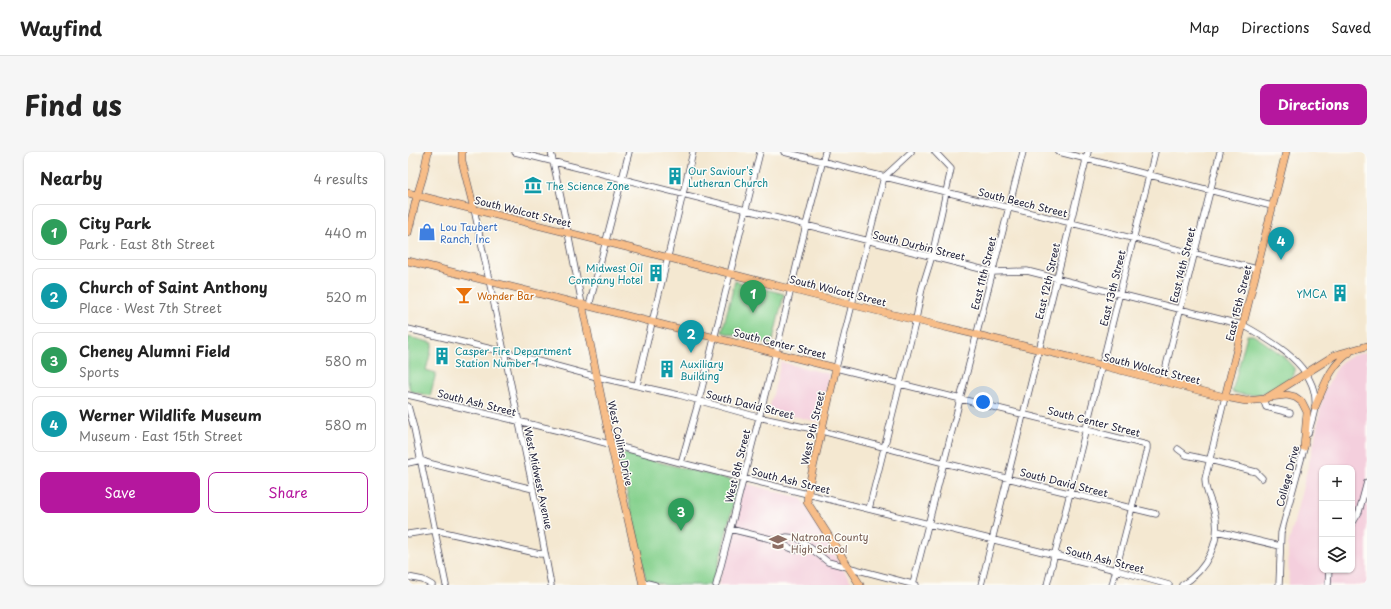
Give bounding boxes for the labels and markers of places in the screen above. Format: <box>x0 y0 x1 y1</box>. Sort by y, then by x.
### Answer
place label: Our Saviour's Lutheran Church <box>688 163 768 190</box>
building icon: Our Saviour's Lutheran Church <box>665 166 685 186</box>
museum icon: The Science Zone <box>523 175 543 195</box>
place label: The Science Zone <box>546 178 630 193</box>
place label: Lou Taubert Ranch, Inc <box>440 219 498 246</box>
shop icon: Lou Taubert Ranch, Inc <box>417 222 437 242</box>
pin: 4 <box>1268 227 1294 260</box>
place label: Midwest Oil Company Hotel <box>568 260 643 288</box>
building icon: Midwest Oil Company Hotel <box>646 263 666 283</box>
pin: 1 <box>740 280 766 313</box>
building icon: YMCA <box>1330 283 1350 303</box>
bar icon: Wonder Bar <box>454 285 474 305</box>
place label: YMCA <box>1296 286 1327 301</box>
place label: Wonder Bar <box>477 288 535 303</box>
pin: 2 <box>678 320 704 353</box>
place label: Casper Fire Department Station Number 1 <box>455 343 572 370</box>
building icon: Casper Fire Department Station Number 1 <box>432 346 452 366</box>
place label: Auxiliary Building <box>680 356 724 383</box>
building icon: Auxiliary Building <box>657 359 677 379</box>
pin: 3 <box>668 498 694 531</box>
place label: Natrona County High School <box>791 529 869 556</box>
school or university icon: Natrona County High School <box>768 532 788 552</box>

